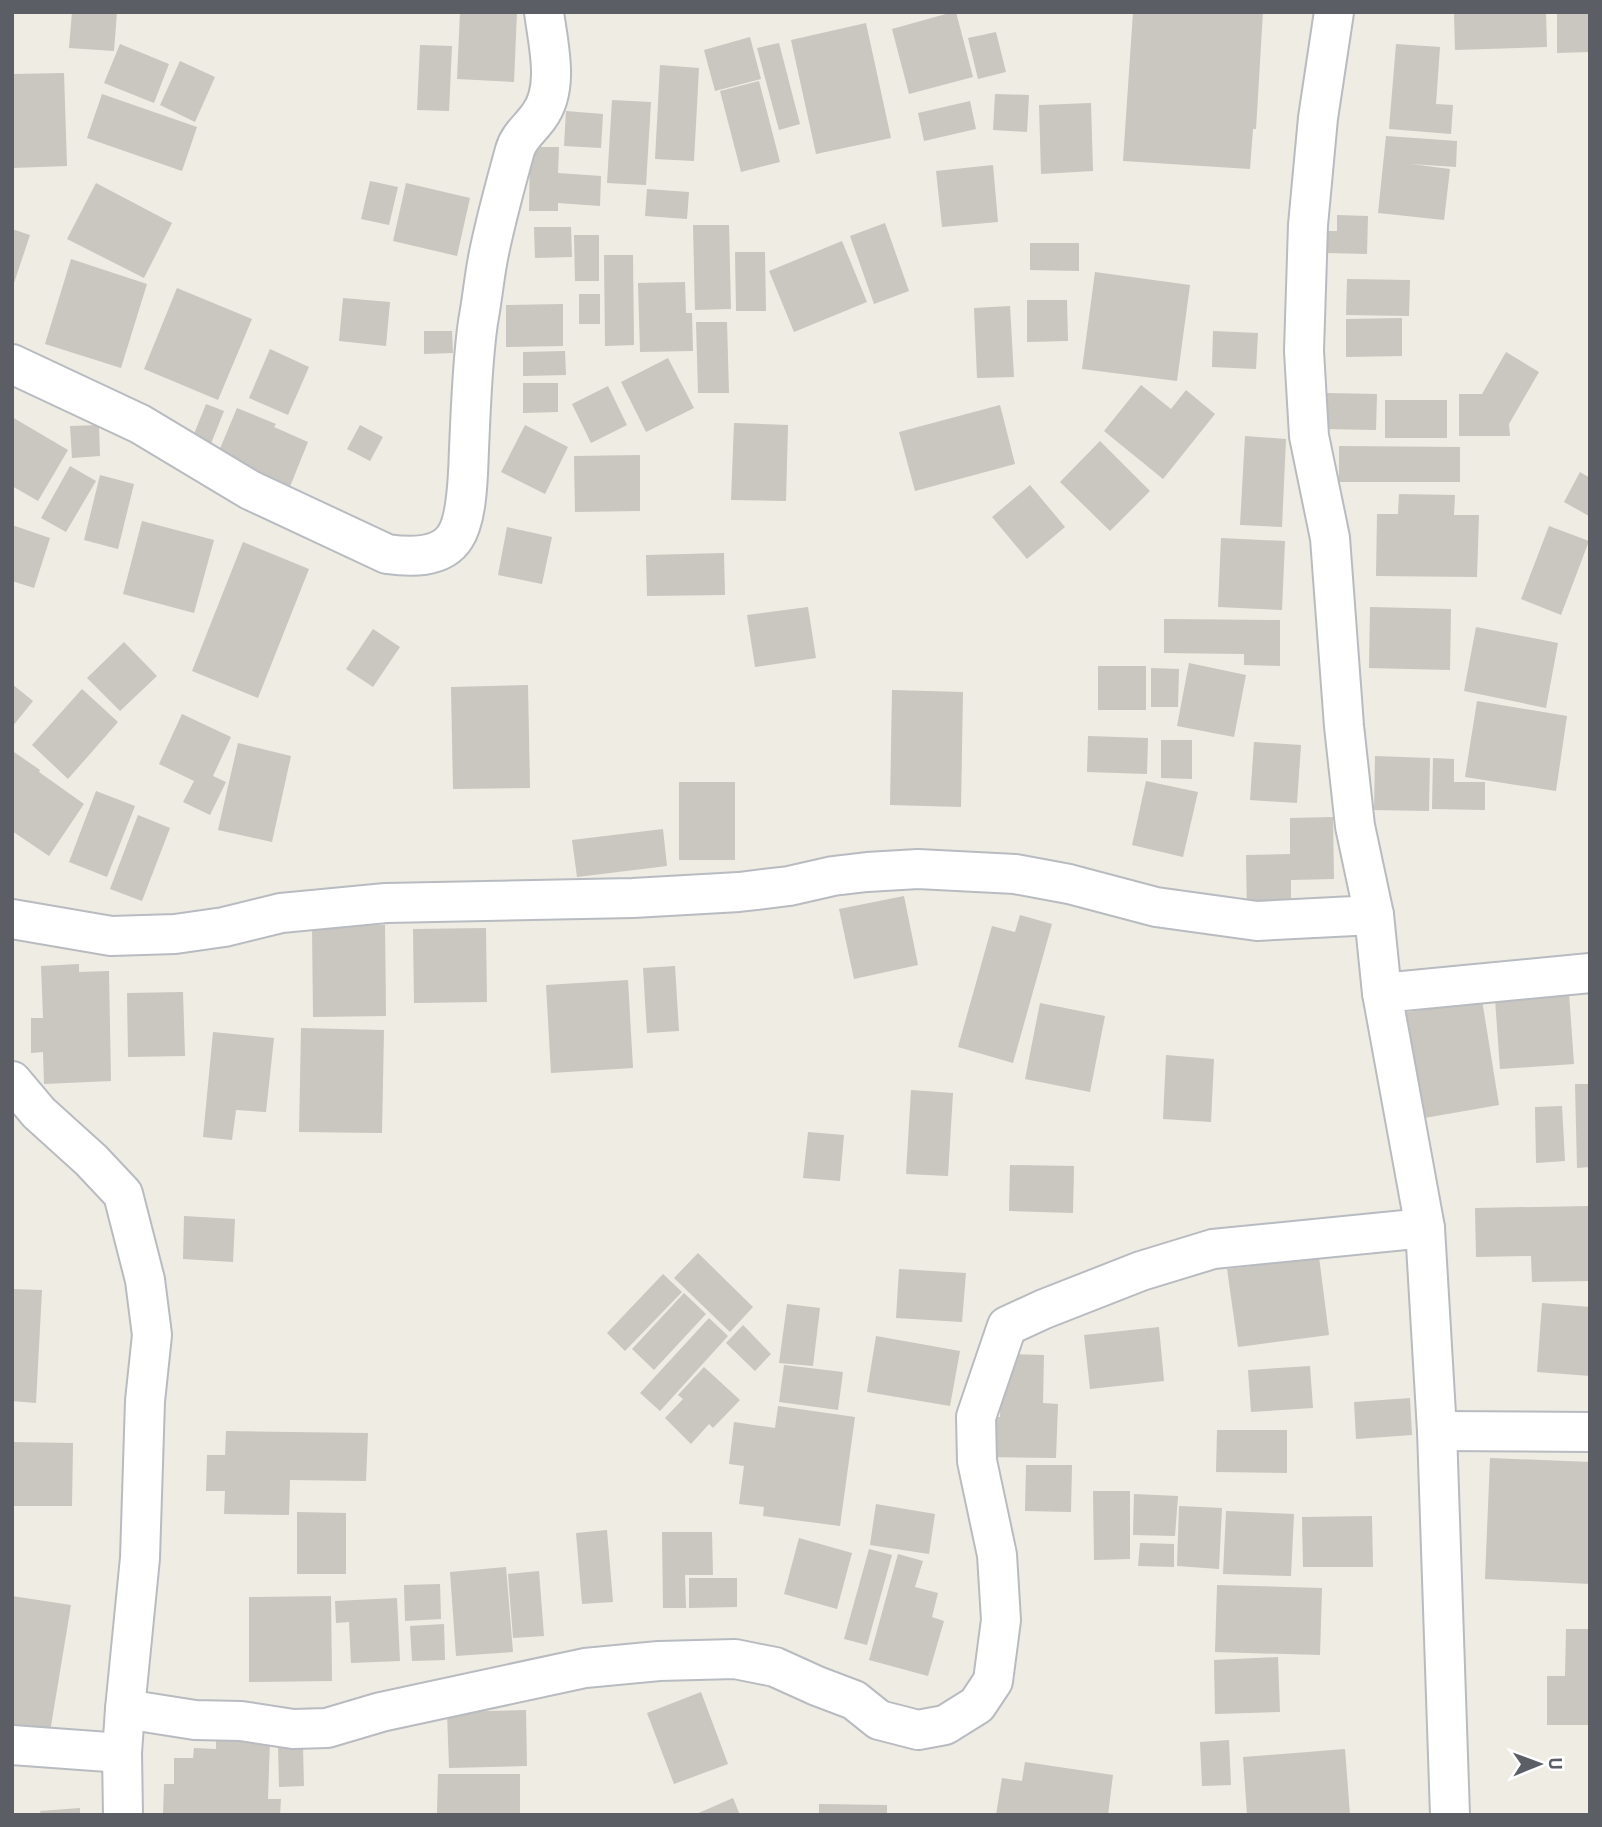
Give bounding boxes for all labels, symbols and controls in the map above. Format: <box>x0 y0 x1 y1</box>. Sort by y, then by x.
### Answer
north arrow <box>1504 1729 1574 1799</box>
text: U <box>1542 1757 1571 1770</box>

